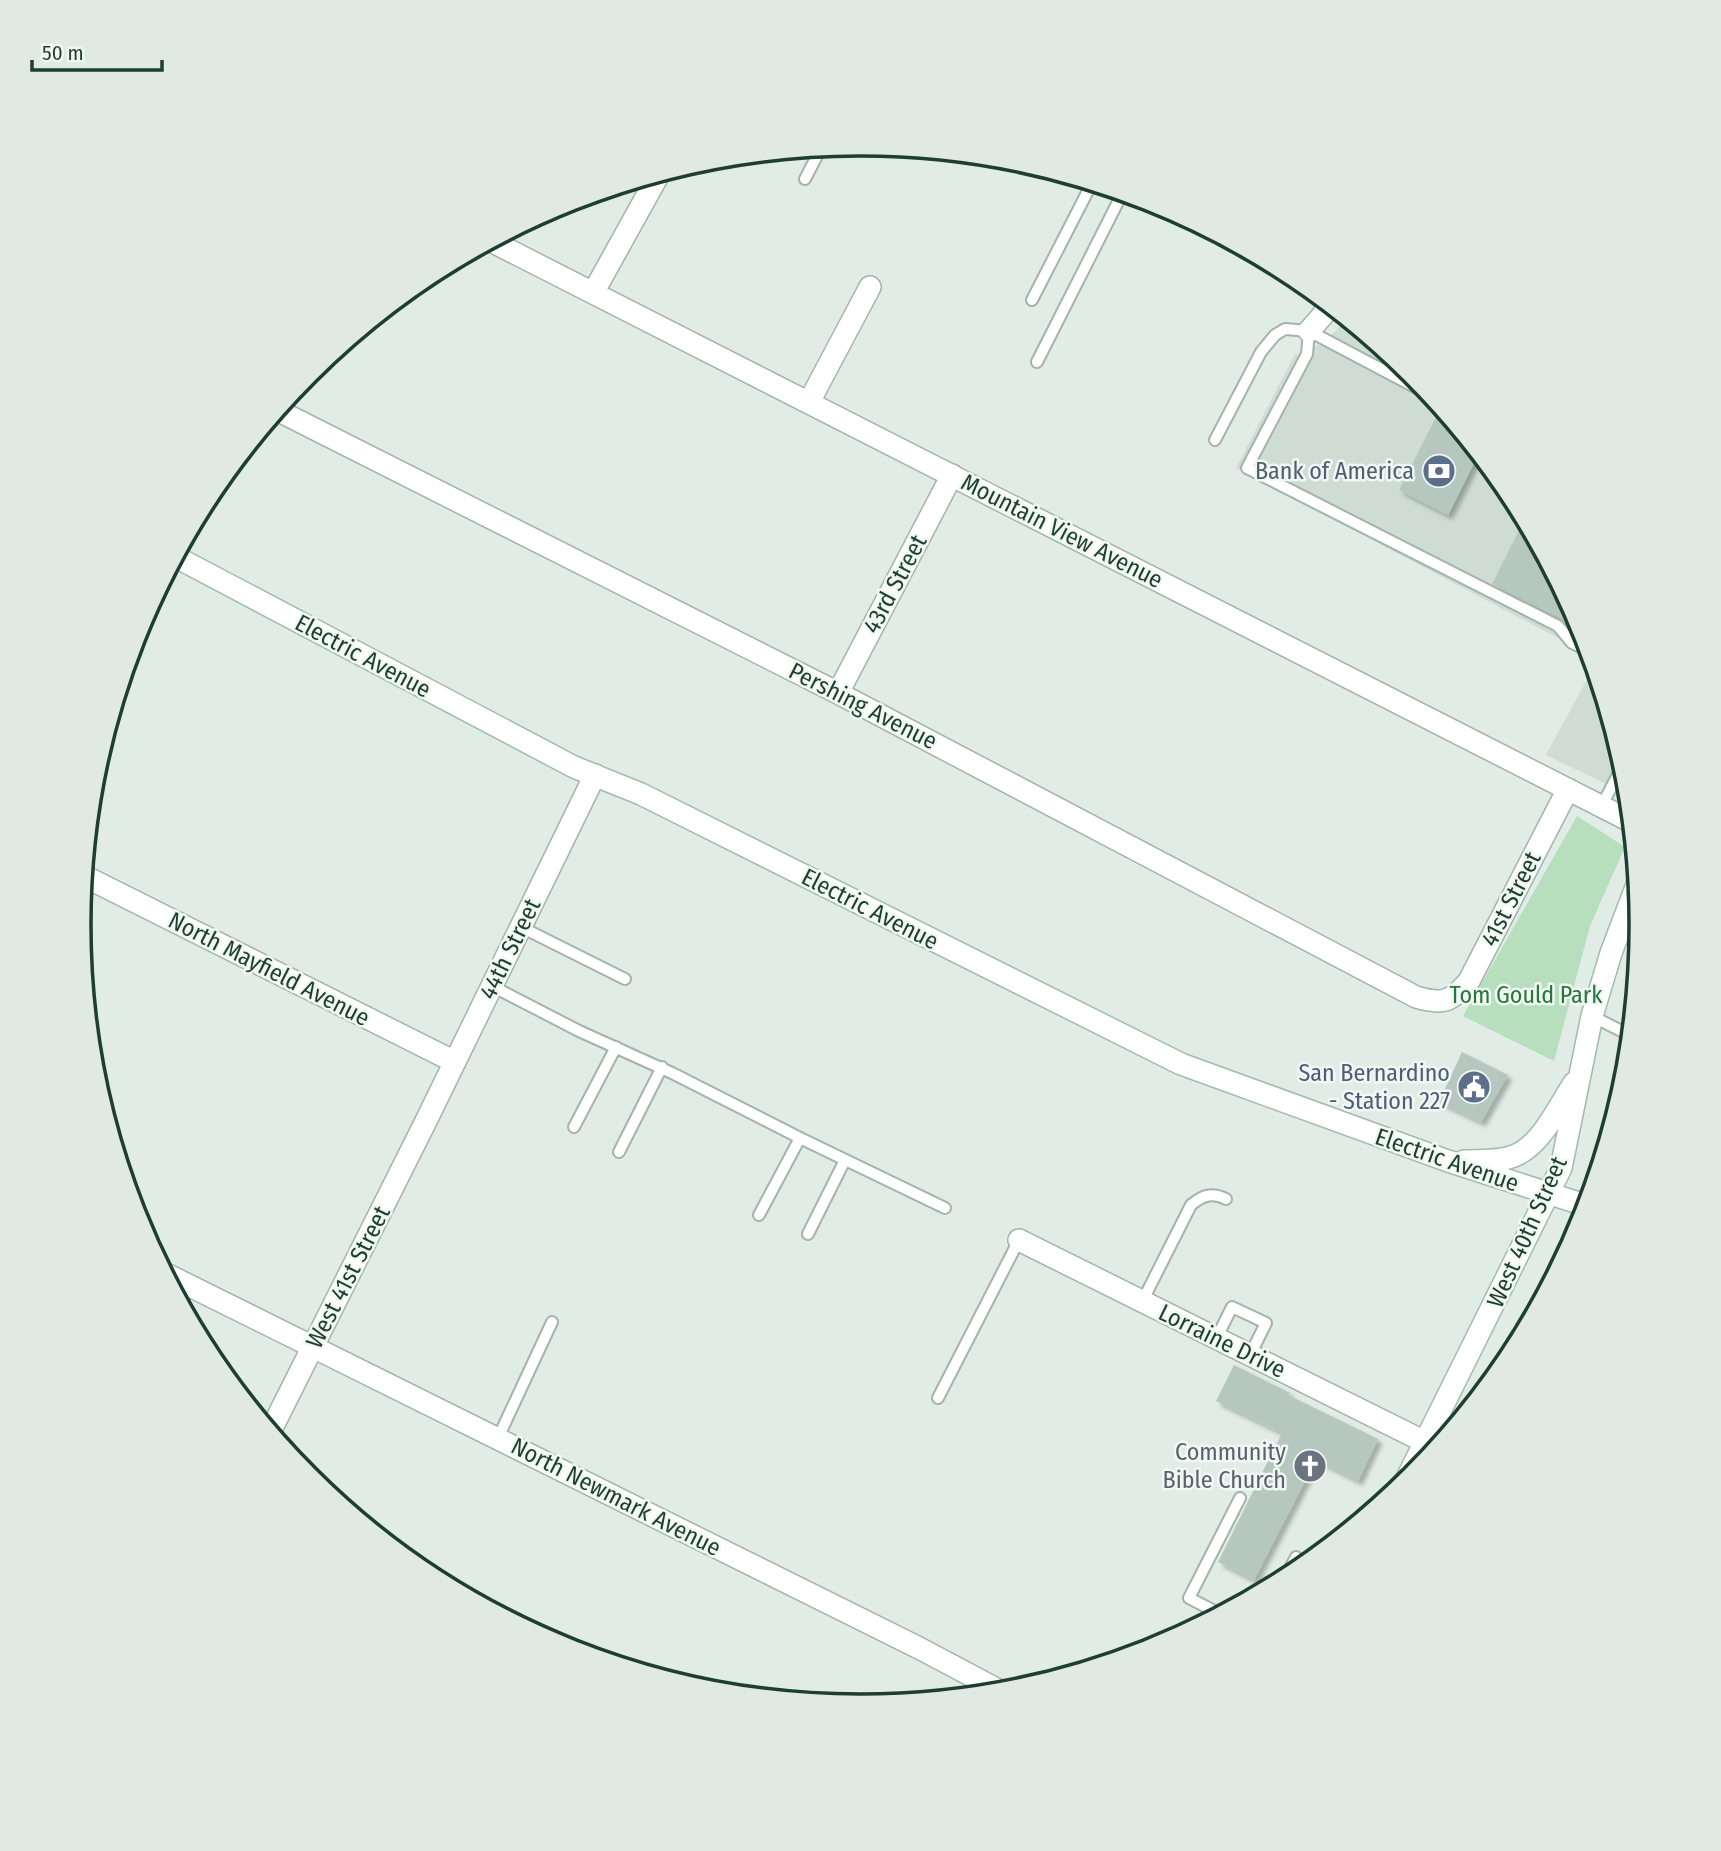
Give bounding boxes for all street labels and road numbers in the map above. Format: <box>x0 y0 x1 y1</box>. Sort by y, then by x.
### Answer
street label: Mountain View Avenue <box>957 468 1167 594</box>
street label: 43rd Street <box>857 530 933 638</box>
street label: Electric Avenue <box>290 608 436 704</box>
street label: Pershing Avenue <box>784 657 942 755</box>
street label: 41st Street <box>1475 847 1547 951</box>
street label: Electric Avenue <box>797 863 943 955</box>
street label: 44th Street <box>474 894 546 1004</box>
street label: North Mayfield Avenue <box>164 906 374 1032</box>
street label: Electric Avenue <box>1372 1122 1522 1198</box>
street label: West 40th Street <box>1481 1152 1573 1312</box>
street label: West 41st Street <box>300 1201 396 1353</box>
street label: Lorraine Drive <box>1154 1298 1290 1384</box>
street label: North Newmark Avenue <box>507 1432 725 1562</box>

